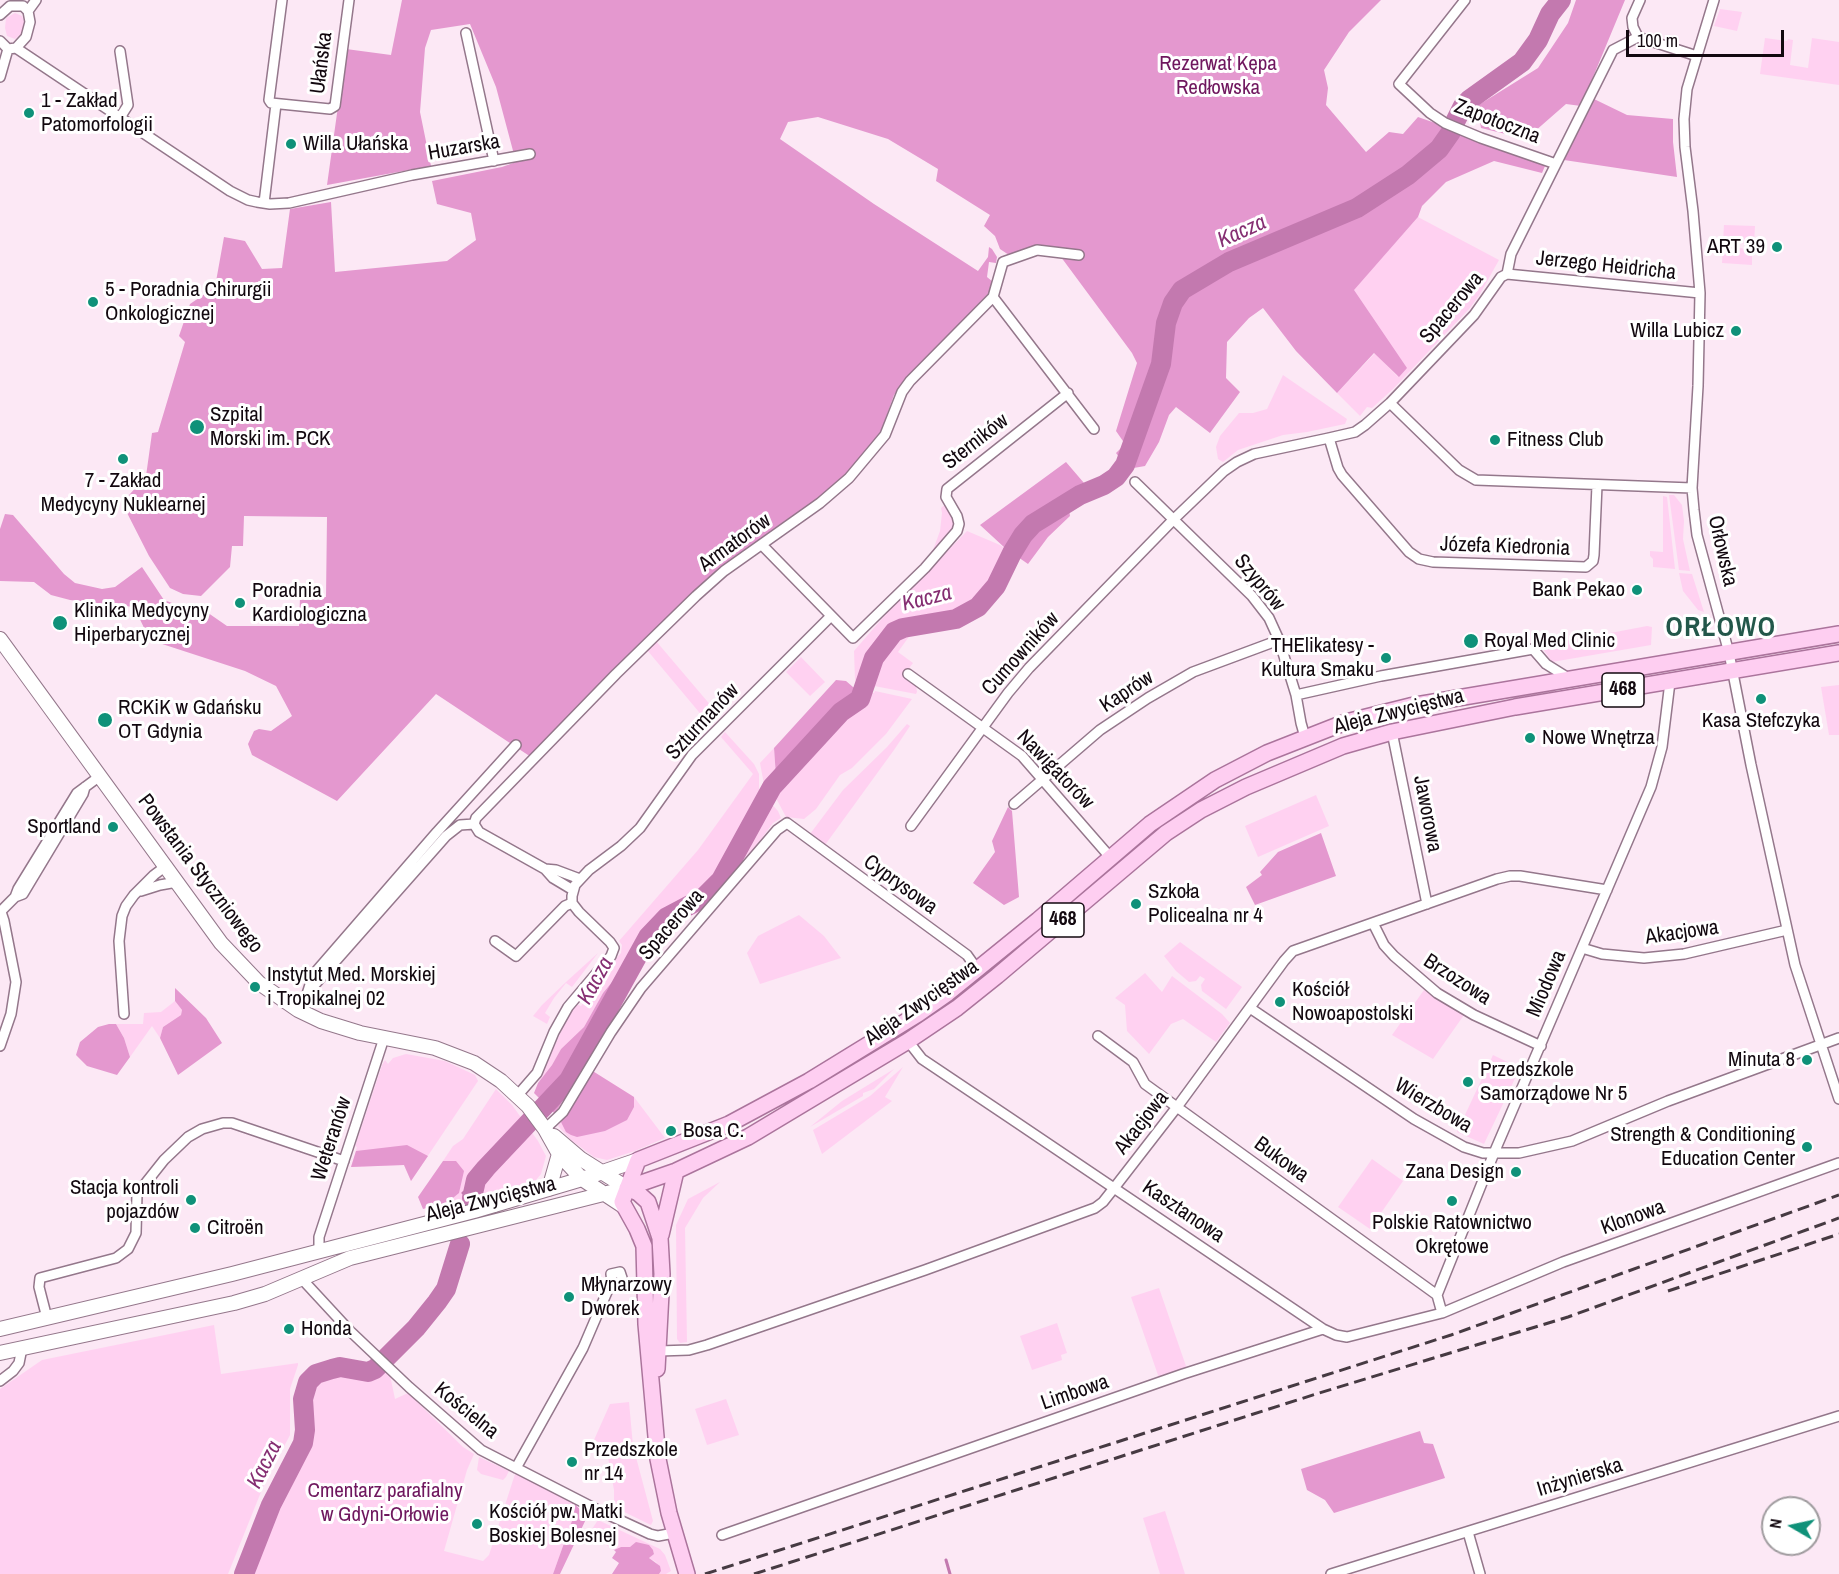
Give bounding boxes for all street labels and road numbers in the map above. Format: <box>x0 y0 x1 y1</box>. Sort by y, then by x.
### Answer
street label: Ułańska <box>306 31 338 95</box>
street label: Zapotoczna <box>1450 94 1544 150</box>
street label: Huzarska <box>426 129 502 167</box>
street label: Jerzego Heidricha <box>1535 246 1677 286</box>
street label: Spacerowa <box>1415 267 1489 349</box>
street label: Sterników <box>938 409 1014 475</box>
street label: Armatorów <box>694 508 776 578</box>
street label: Orłowska <box>1702 513 1742 589</box>
street label: Józefa Kiedronia <box>1439 532 1571 562</box>
street label: Szyprów <box>1228 550 1290 616</box>
street label: Cumowników <box>977 607 1065 701</box>
street label: Kaprów <box>1096 666 1158 718</box>
road number: 468 <box>1602 673 1644 707</box>
street label: Szturmanów <box>661 678 745 766</box>
street label: Aleja Zwycięstwa <box>1331 684 1467 740</box>
street label: Nawigatorów <box>1011 725 1099 815</box>
street label: Jaworowa <box>1407 774 1447 854</box>
street label: Powstania Styczniowego <box>132 790 268 958</box>
street label: Cyprysowa <box>858 850 942 920</box>
street label: Spacerowa <box>634 884 710 966</box>
road number: 468 <box>1042 903 1084 937</box>
street label: Akacjowa <box>1644 915 1720 951</box>
street label: Miodowa <box>1522 947 1572 1021</box>
street label: Brzozowa <box>1418 949 1496 1011</box>
street label: Aleja Zwycięstwa <box>860 955 984 1051</box>
street label: Wierzbowa <box>1390 1073 1476 1139</box>
street label: Akacjowa <box>1109 1086 1175 1160</box>
street label: Weteranów <box>307 1094 357 1184</box>
street label: Bukowa <box>1249 1132 1313 1188</box>
street label: Aleja Zwycięstwa <box>423 1172 559 1228</box>
street label: Kasztanowa <box>1137 1175 1229 1249</box>
street label: Klonowa <box>1598 1195 1668 1241</box>
street label: Limbowa <box>1038 1370 1112 1416</box>
street label: Kościelna <box>429 1377 503 1445</box>
street label: Inżynierska <box>1534 1453 1626 1503</box>

